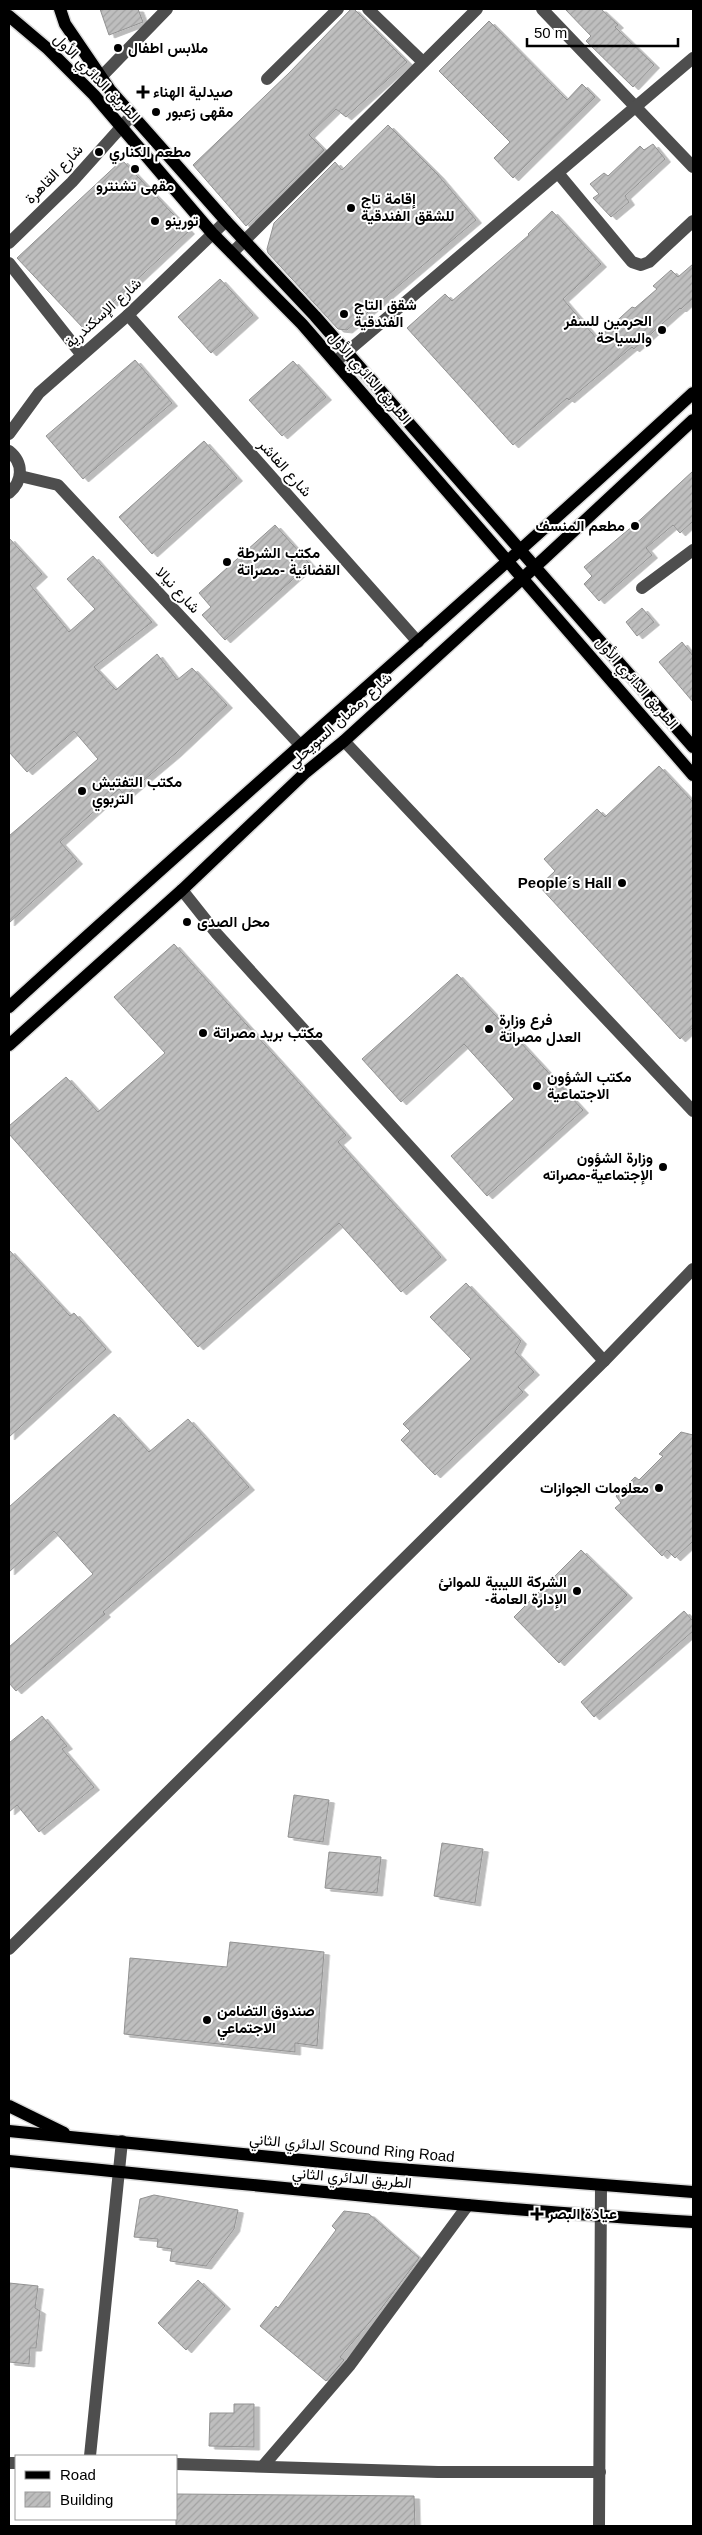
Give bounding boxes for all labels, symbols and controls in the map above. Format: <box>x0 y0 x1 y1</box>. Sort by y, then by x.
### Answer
scale bar <box>527 15 678 47</box>
text: 50 m <box>534 24 567 41</box>
street label: الطريق الدائري الأول <box>47 30 144 129</box>
place label: ملابس اطفال <box>128 39 208 57</box>
marker: ملابس اطفال <box>112 42 124 54</box>
place label: صيدلية الهناء <box>153 83 233 101</box>
marker: صيدلية الهناء <box>137 86 149 98</box>
place label: مقهى زعبور <box>165 103 233 121</box>
marker: مقهى زعبور <box>150 106 162 118</box>
street label: شارع القاهرة <box>21 140 88 209</box>
place label: مطعم الكناري <box>109 143 191 165</box>
marker: مطعم الكناري <box>93 146 105 158</box>
marker: مقهى تشنترو <box>129 163 141 175</box>
place label: مقهى تشنترو <box>96 177 174 195</box>
place label: إقامة تاج للشقق الفندقية <box>361 190 455 225</box>
marker: إقامة تاج للشقق الفندقية <box>345 202 357 214</box>
place label: تورينو <box>165 212 199 230</box>
marker: تورينو <box>149 215 161 227</box>
street label: شارع الإسكندرية <box>61 274 146 353</box>
place label: شقق التاج الفندقية <box>354 296 417 331</box>
marker: شقق التاج الفندقية <box>338 308 350 320</box>
place label: الحرمين للسفر والسياحة <box>563 312 652 347</box>
marker: الحرمين للسفر والسياحة <box>656 324 668 336</box>
street label: الطريق الدائري الأول <box>322 328 415 431</box>
street label: شارع الفاشر <box>252 435 316 502</box>
place label: مطعم المنسف <box>536 517 625 536</box>
marker: مطعم المنسف <box>629 520 641 532</box>
place label: مكتب الشرطة القضائية -مصراتة <box>237 544 340 579</box>
marker: مكتب الشرطة القضائية -مصراتة <box>221 556 233 568</box>
street label: شارع نيالا <box>151 563 204 618</box>
street label: الطريق الدائري الأول <box>589 633 682 736</box>
street label: شارع رمضان السويحلي <box>284 668 399 774</box>
place label: مكتب التفتيش التربوي <box>92 773 182 812</box>
marker: مكتب التفتيش التربوي <box>76 785 88 797</box>
place label: People´s Hall <box>518 874 612 891</box>
marker: People´s Hall <box>616 877 628 889</box>
place label: محل الصدى <box>197 913 270 931</box>
marker: محل الصدى <box>181 916 193 928</box>
place label: فرع وزارة العدل مصراتة <box>499 1011 581 1046</box>
marker: فرع وزارة العدل مصراتة <box>483 1023 495 1035</box>
place label: مكتب بريد مصراتة <box>213 1024 323 1042</box>
marker: مكتب بريد مصراتة <box>197 1027 209 1039</box>
place label: مكتب الشؤون الاجتماعية <box>547 1068 632 1103</box>
marker: مكتب الشؤون الاجتماعية <box>531 1080 543 1092</box>
place label: وزارة الشؤون الإجتماعية-مصراته <box>543 1149 653 1185</box>
marker: وزارة الشؤون الإجتماعية-مصراته <box>657 1161 669 1173</box>
place label: معلومات الجوازات <box>540 1479 649 1497</box>
marker: معلومات الجوازات <box>653 1482 665 1494</box>
place label: الشركة الليبية للموانئ -الإدارة العامة <box>438 1573 567 1609</box>
marker: الشركة الليبية للموانئ -الإدارة العامة <box>571 1585 583 1597</box>
place label: صندوق التضامن الاجتماعي <box>217 2002 315 2041</box>
marker: صندوق التضامن الاجتماعي <box>201 2014 213 2026</box>
street label: الدائري الثاني Scound Ring Road <box>248 2130 455 2170</box>
street label: الطريق الدائري الثاني <box>291 2164 413 2196</box>
place label: عيادة البصر <box>547 2205 617 2223</box>
marker: عيادة البصر <box>530 2207 544 2221</box>
legend <box>15 2455 178 2520</box>
text: Road <box>60 2466 96 2483</box>
text: Building <box>60 2491 113 2508</box>

